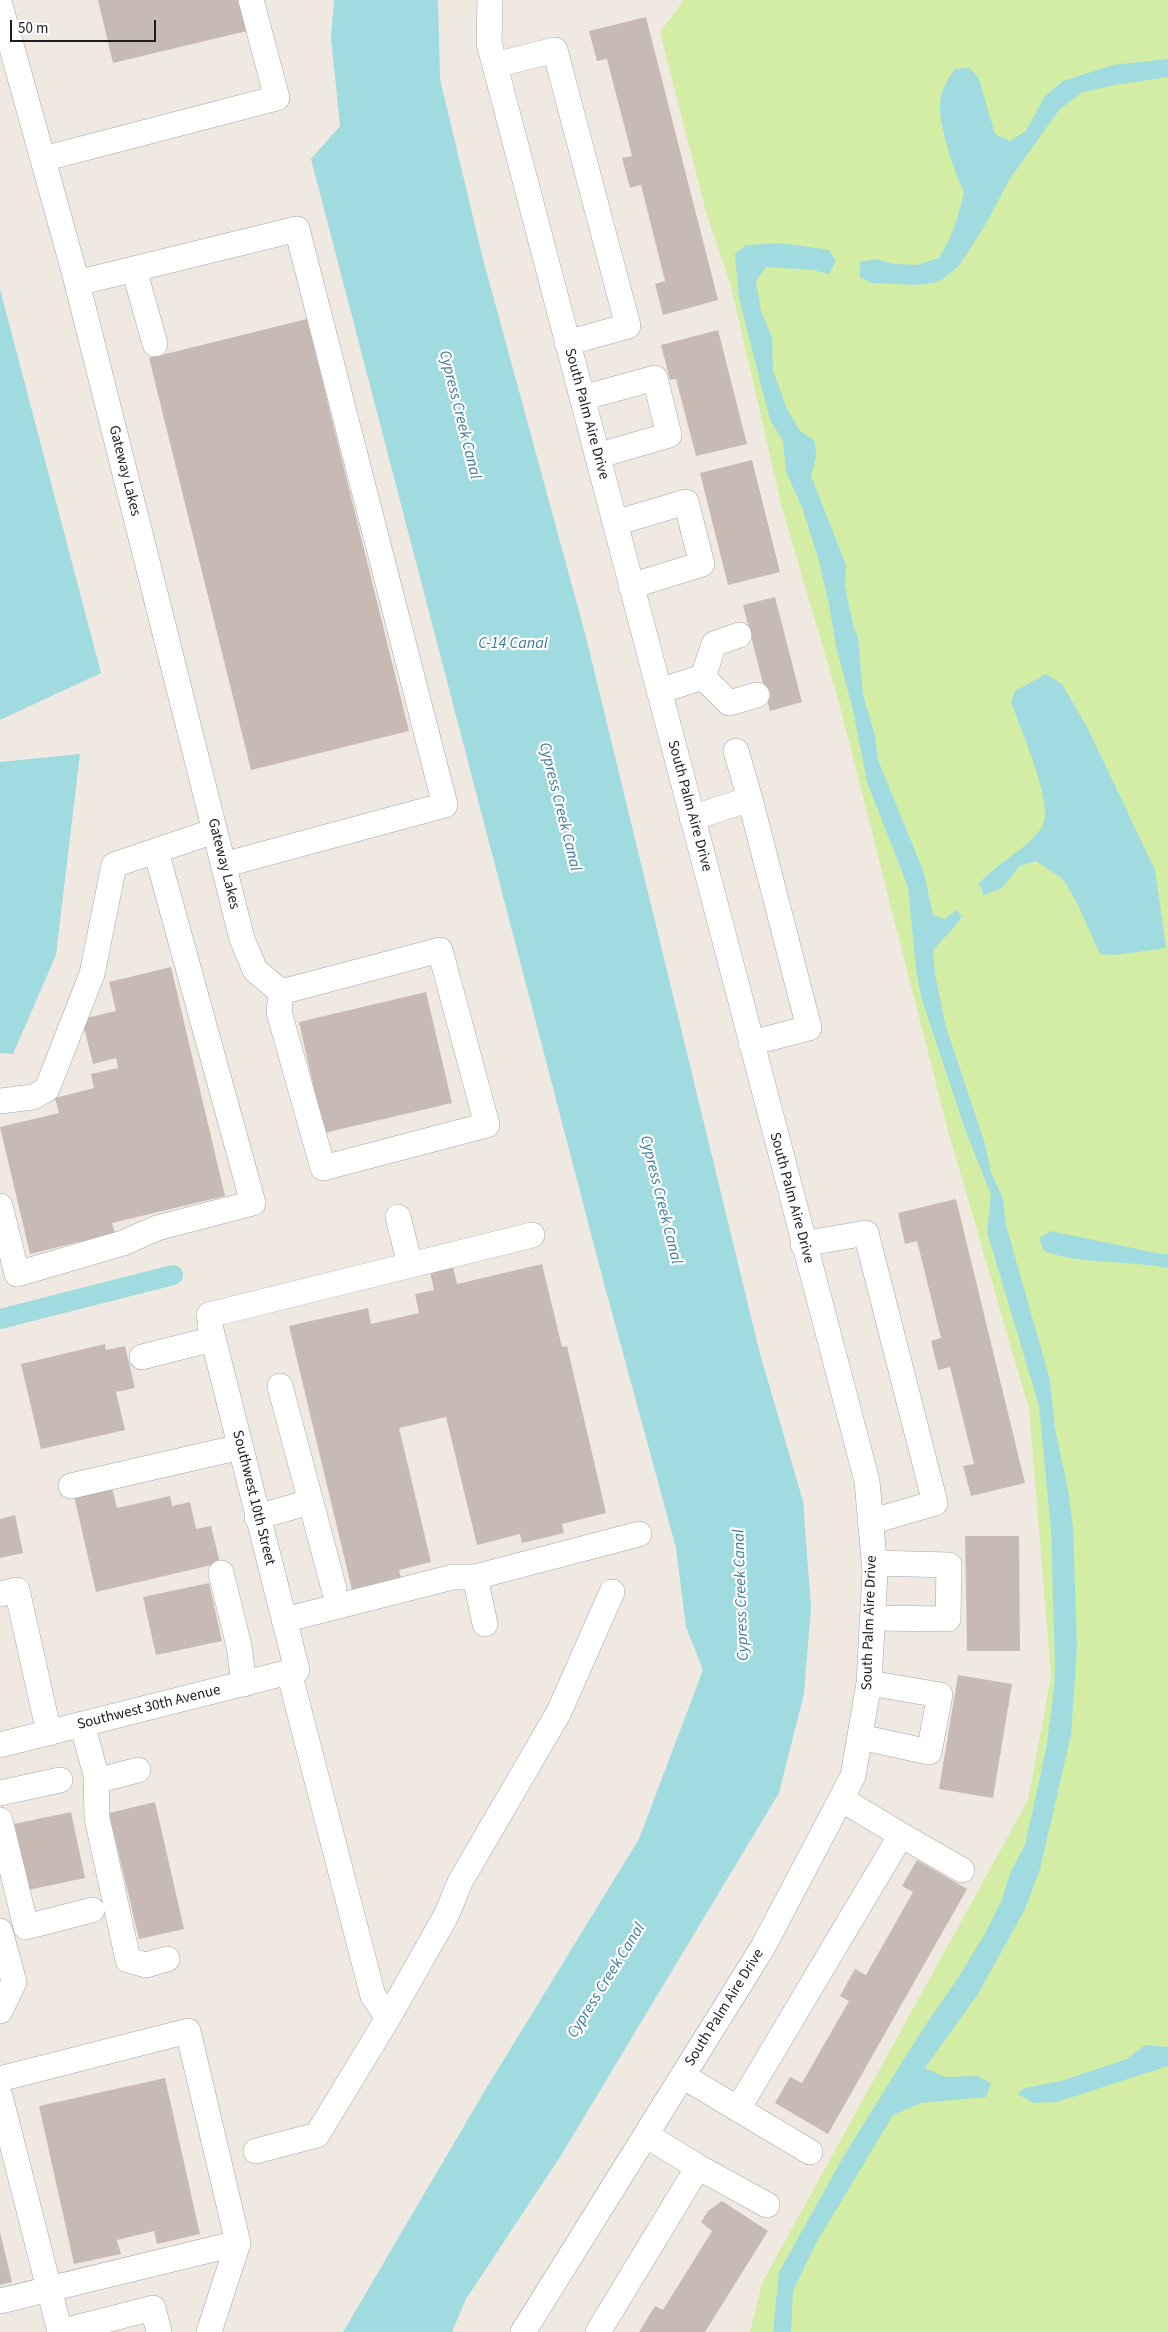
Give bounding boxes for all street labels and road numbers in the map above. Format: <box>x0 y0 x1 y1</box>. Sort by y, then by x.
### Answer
street label: South Palm Aire Drive <box>560 346 612 482</box>
street label: Gateway Lakes <box>104 424 144 518</box>
street label: South Palm Aire Drive <box>663 738 715 874</box>
street label: Gateway Lakes <box>203 817 243 911</box>
street label: South Palm Aire Drive <box>765 1130 817 1266</box>
street label: Southwest 10th Street <box>228 1429 278 1567</box>
street label: South Palm Aire Drive <box>859 1555 881 1691</box>
street label: Southwest 30th Avenue <box>75 1681 223 1735</box>
street label: South Palm Aire Drive <box>682 1946 768 2070</box>

